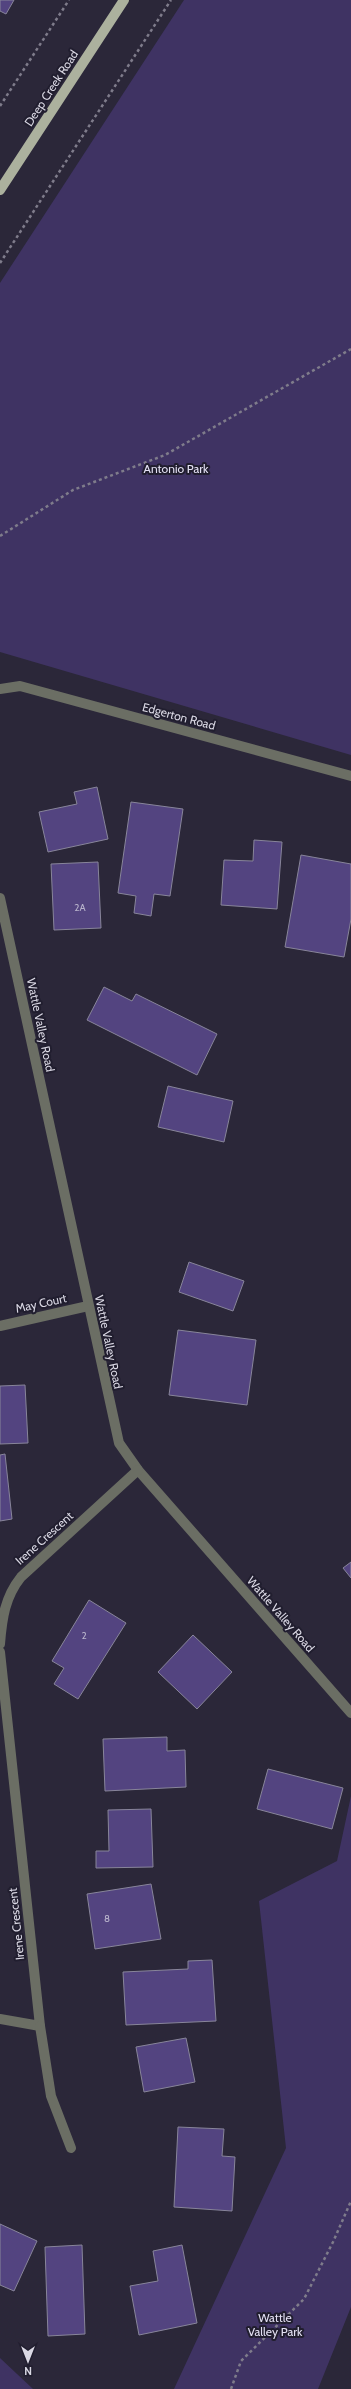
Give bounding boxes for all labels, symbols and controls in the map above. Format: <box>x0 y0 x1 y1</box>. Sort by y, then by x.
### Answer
street label: Deep Creek Road <box>21 47 81 129</box>
park label: Antonio Park <box>144 461 209 476</box>
street label: Edgerton Road <box>141 699 217 733</box>
house number: 2A <box>74 901 87 914</box>
street label: Wattle Valley Road <box>24 977 58 1073</box>
street label: May Court <box>14 1290 68 1316</box>
street label: Wattle Valley Road <box>92 1294 126 1390</box>
street label: Irene Crescent <box>12 1508 76 1568</box>
street label: Wattle Valley Road <box>244 1573 318 1655</box>
house number: 2 <box>81 1629 87 1642</box>
street label: Irene Crescent <box>5 1887 27 1961</box>
house number: 8 <box>104 1912 110 1925</box>
park label: Wattle Valley Park <box>248 2310 303 2339</box>
north arrow <box>8 2341 48 2381</box>
text: N <box>24 2364 32 2378</box>

